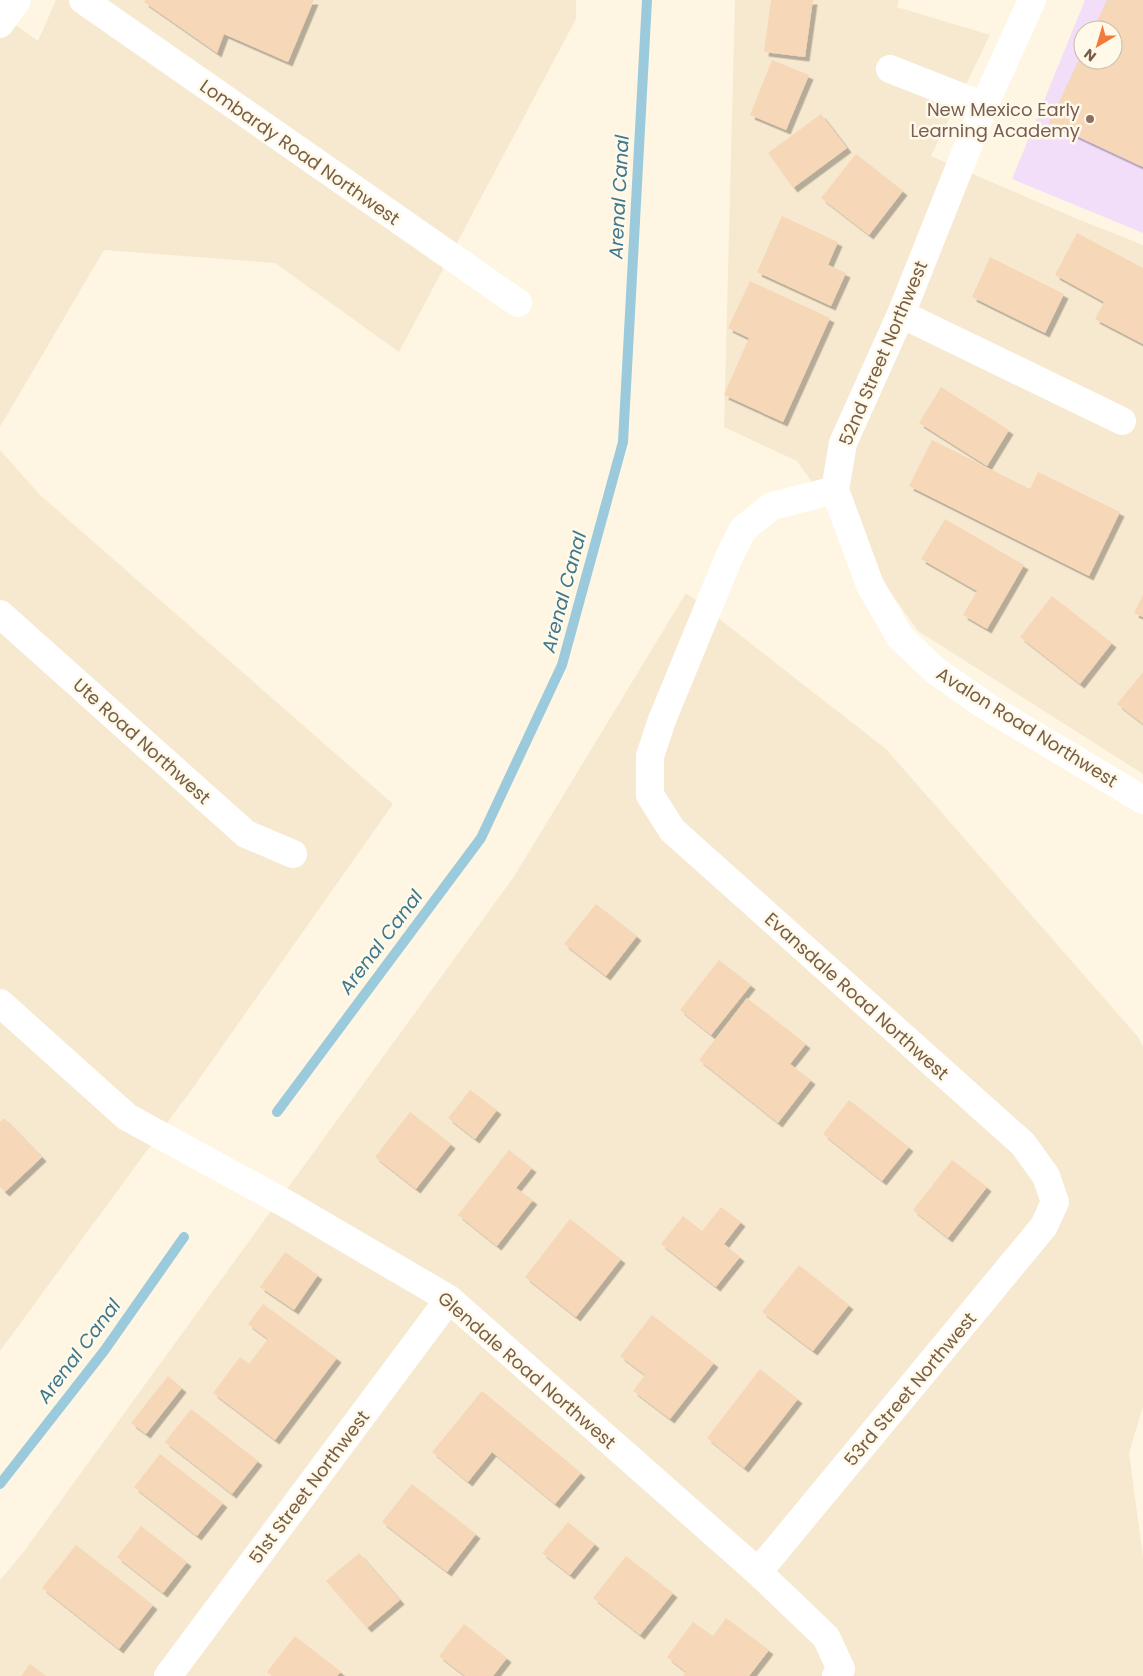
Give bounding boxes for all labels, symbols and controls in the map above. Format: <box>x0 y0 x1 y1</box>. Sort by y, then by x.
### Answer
north arrow <box>1073 20 1123 70</box>
text: N <box>1080 44 1100 66</box>
street label: Lombardy Road Northwest <box>195 73 405 231</box>
place label: New Mexico Early Learning Academy <box>911 97 1080 143</box>
marker: New Mexico Early Learning Academy <box>1084 113 1096 125</box>
water label: Arenal Canal <box>602 134 636 261</box>
street label: 52nd Street Northwest <box>833 257 933 449</box>
water label: Arenal Canal <box>535 528 593 656</box>
street label: Avalon Road Northwest <box>932 661 1122 793</box>
street label: Ute Road Northwest <box>68 672 216 810</box>
water label: Arenal Canal <box>332 884 429 1001</box>
street label: Evansdale Road Northwest <box>760 907 954 1085</box>
street label: Glendale Road Northwest <box>433 1286 621 1454</box>
water label: Arenal Canal <box>30 1293 127 1410</box>
street label: 53rd Street Northwest <box>838 1307 982 1471</box>
street label: 51st Street Northwest <box>243 1405 375 1569</box>

